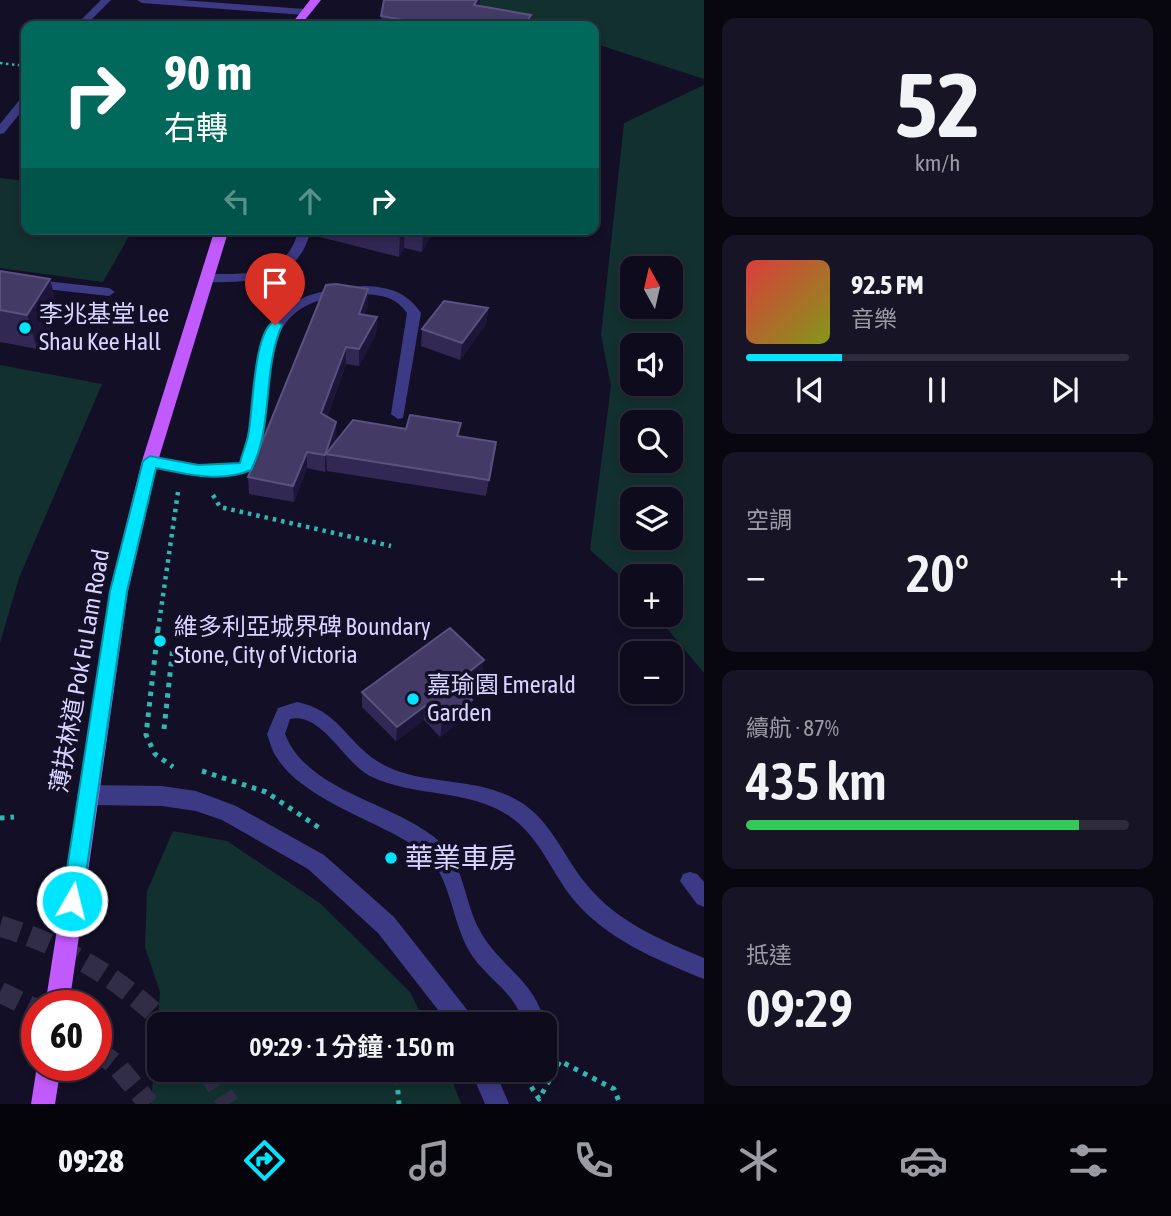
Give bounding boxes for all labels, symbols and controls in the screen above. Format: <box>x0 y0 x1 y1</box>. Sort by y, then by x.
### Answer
text: 90 m <box>164 44 252 100</box>
icon: right <box>49 49 140 140</box>
text: 52 <box>895 52 980 156</box>
text: 右轉 <box>164 109 228 146</box>
text: km/h <box>915 150 960 176</box>
icon: left <box>218 182 256 220</box>
icon: ahead <box>291 182 329 220</box>
icon: right <box>364 182 402 220</box>
pin <box>245 253 305 325</box>
north arrow <box>620 256 682 318</box>
map controls <box>620 256 683 704</box>
icon: arrive <box>256 264 294 302</box>
text: 92.5 FM <box>851 270 924 300</box>
place label: 李兆基堂 Lee Shau Kee Hall <box>39 300 169 355</box>
text: 音樂 <box>851 306 897 332</box>
marker: 李兆基堂 Lee Shau Kee Hall <box>17 320 33 336</box>
button: sound <box>620 333 683 396</box>
icon: previous <box>791 371 829 409</box>
icon: pause <box>918 371 956 409</box>
icon: next <box>1046 371 1084 409</box>
button: search <box>620 410 683 473</box>
button: layers <box>620 487 683 550</box>
text: 空調 <box>746 507 792 533</box>
text: 20° <box>906 543 969 603</box>
street label: 薄扶林道 Pok Fu Lam Road <box>45 547 114 795</box>
text: − <box>746 553 766 596</box>
text: + <box>1109 553 1129 596</box>
button: + <box>620 564 683 627</box>
place label: 維多利亞城界碑 Boundary Stone, City of Victoria <box>174 613 431 668</box>
marker: 維多利亞城界碑 Boundary Stone, City of Victoria <box>152 633 168 649</box>
button: − <box>620 641 683 704</box>
place label: 嘉瑜園 Emerald Garden <box>427 671 576 726</box>
marker: 嘉瑜園 Emerald Garden <box>405 691 421 707</box>
text: 續航 · 87% <box>746 715 839 741</box>
text: 435 km <box>746 751 887 811</box>
place label: 華業車房 <box>405 842 517 874</box>
marker: 華業車房 <box>383 850 399 866</box>
position arrow <box>35 864 109 938</box>
text: 抵達 <box>746 942 792 968</box>
text: 09:29 <box>746 978 853 1038</box>
speed limit sign: 60 <box>21 990 112 1081</box>
text: 09:29 · 1 分鐘 · 150 m <box>249 1032 455 1062</box>
icon: directions <box>240 1136 289 1185</box>
icon: music <box>405 1136 454 1185</box>
icon: phone <box>569 1136 618 1185</box>
icon: climate <box>734 1136 783 1185</box>
icon: car <box>899 1136 948 1185</box>
icon: filters <box>1064 1136 1113 1185</box>
text: 09:28 <box>58 1142 124 1179</box>

